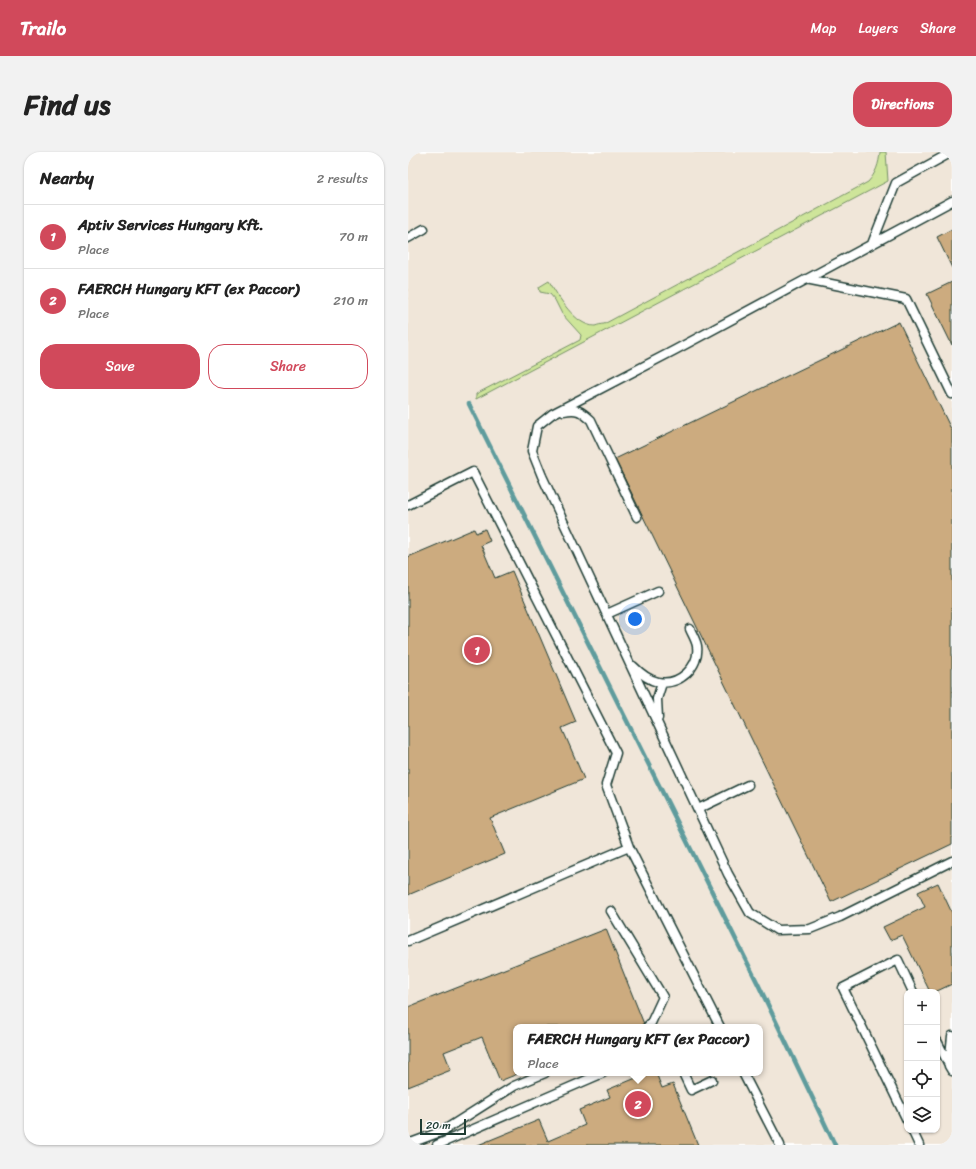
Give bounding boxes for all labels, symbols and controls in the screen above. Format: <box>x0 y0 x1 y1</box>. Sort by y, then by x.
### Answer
text: Trailo <box>20 12 66 45</box>
text: Map <box>811 16 836 41</box>
text: Layers <box>858 16 898 41</box>
text: Share <box>920 16 956 41</box>
text: Find us <box>24 80 111 129</box>
button: Directions <box>853 82 952 127</box>
text: Nearby <box>40 163 94 193</box>
text: 2 results <box>317 167 368 190</box>
text: Aptiv Services Hungary Kft. <box>78 212 264 238</box>
text: 1 <box>50 225 56 248</box>
text: 70 m <box>339 225 368 248</box>
text: Place <box>78 238 109 261</box>
text: FAERCH Hungary KFT (ex Paccor) <box>78 276 299 302</box>
text: 2 <box>49 289 57 312</box>
text: 210 m <box>333 289 368 312</box>
text: Place <box>78 302 109 325</box>
button: Save <box>40 344 200 389</box>
button: Share <box>208 344 368 389</box>
your location <box>625 609 645 629</box>
pin: 1 <box>464 635 490 665</box>
map controls <box>904 989 940 1133</box>
button: + <box>904 989 940 1025</box>
popup <box>513 1024 763 1076</box>
button: − <box>904 1025 940 1061</box>
text: FAERCH Hungary KFT (ex Paccor) <box>527 1026 749 1052</box>
text: Place <box>527 1052 559 1075</box>
button: locate <box>904 1061 940 1097</box>
pin: 2 <box>625 1089 651 1119</box>
button: layers <box>904 1097 940 1133</box>
text: 20 m <box>426 1116 451 1135</box>
scale bar <box>420 1117 466 1136</box>

